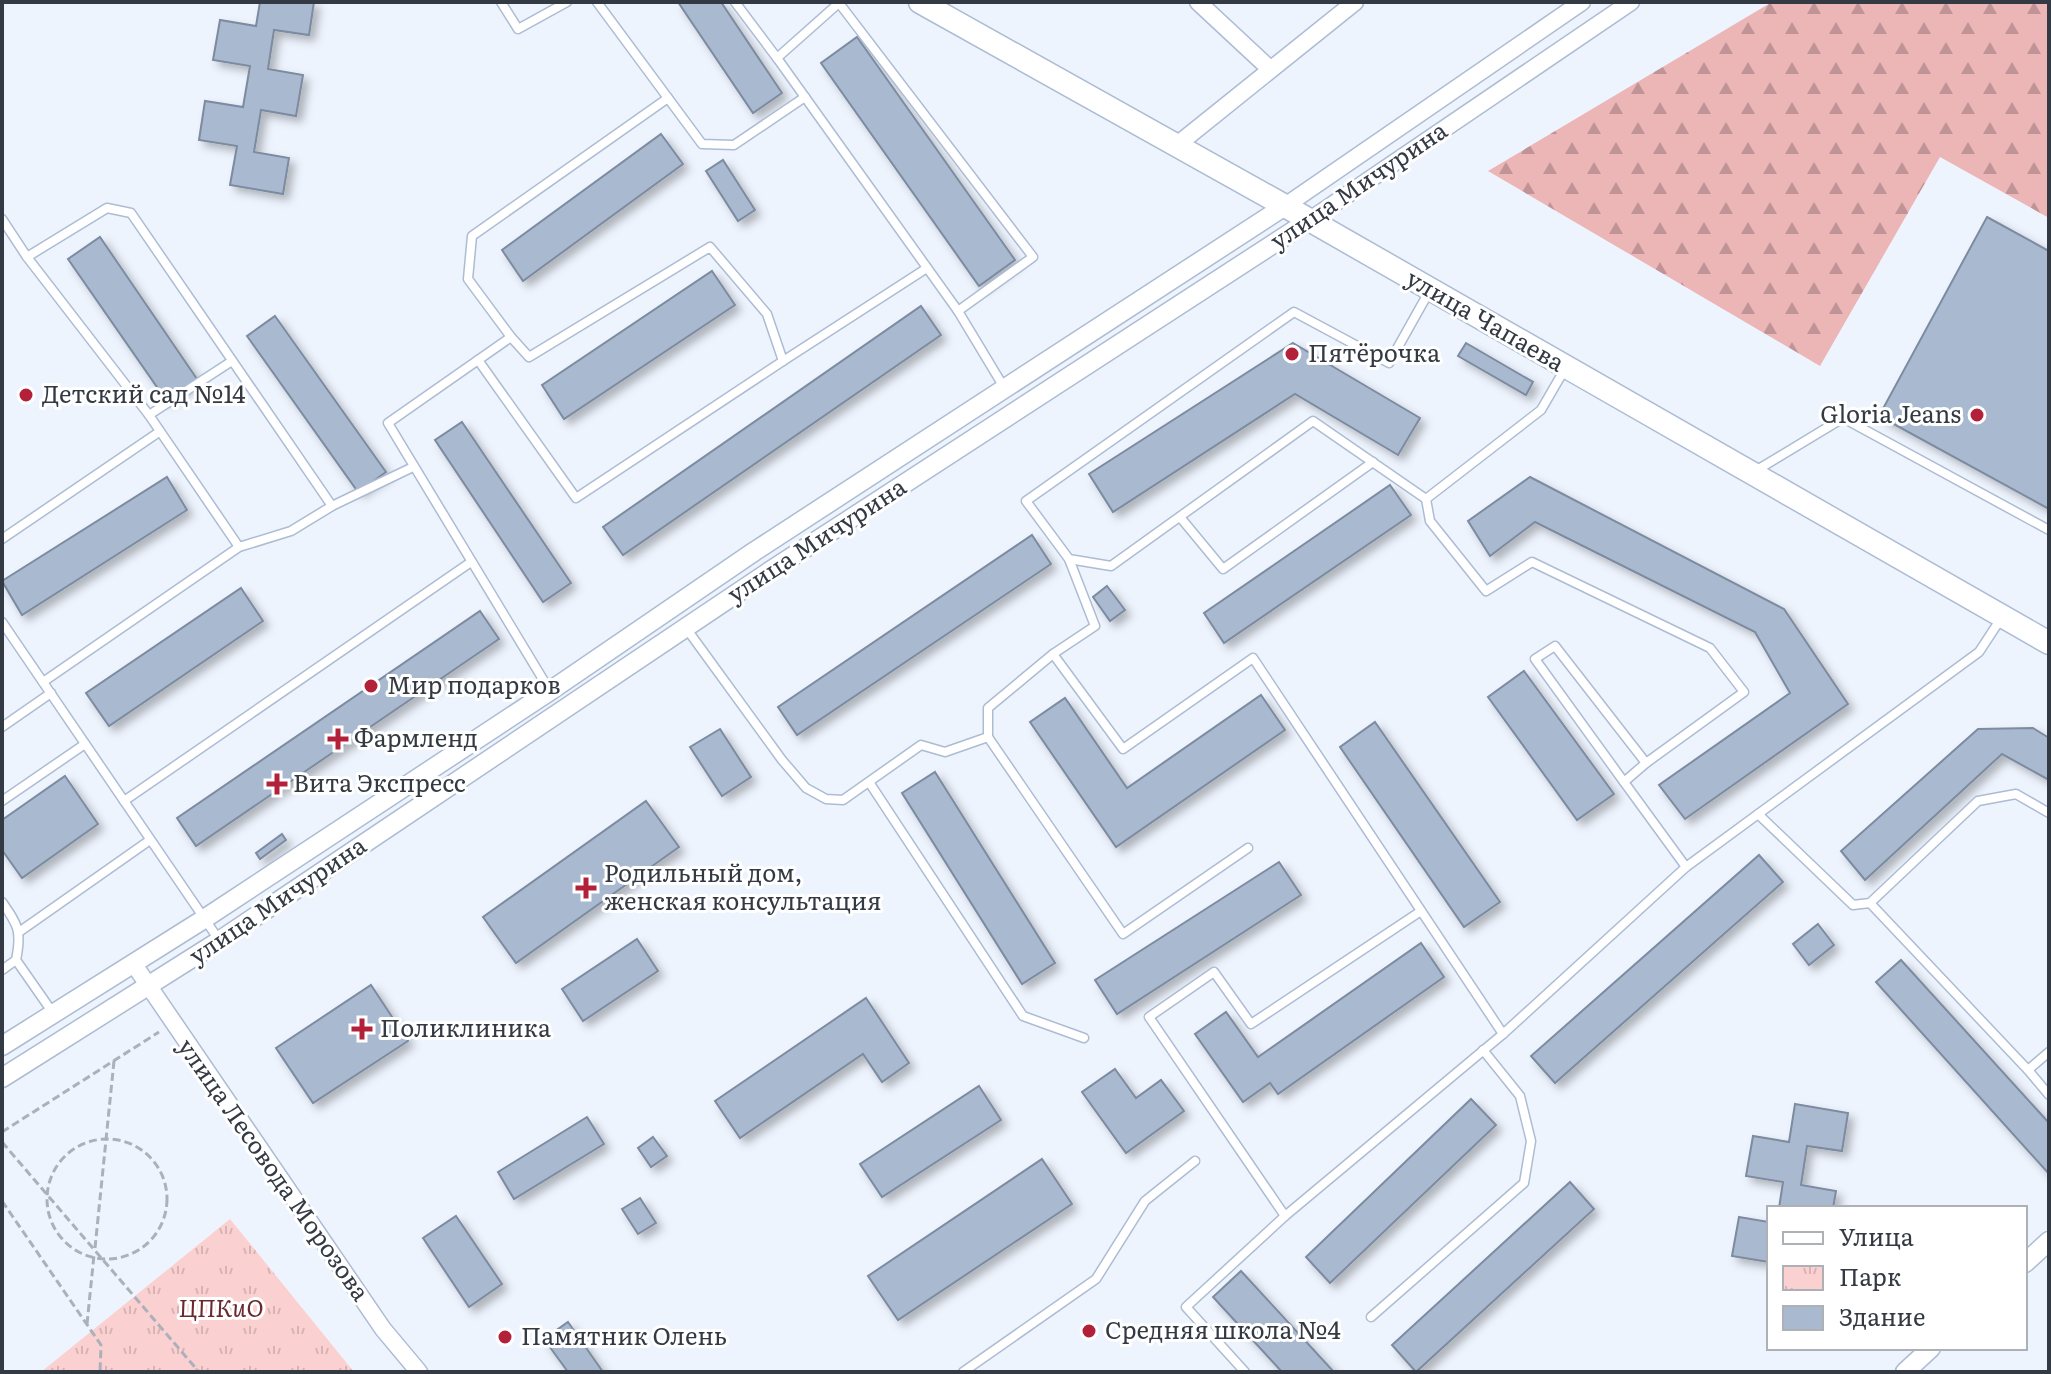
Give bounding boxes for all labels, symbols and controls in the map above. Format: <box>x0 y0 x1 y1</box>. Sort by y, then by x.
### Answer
street label: улица Мичурина <box>1262 111 1453 256</box>
street label: улица Чапаева <box>1400 259 1572 378</box>
place label: Пятёрочка <box>1308 334 1440 369</box>
marker: Пятёрочка <box>1283 345 1301 363</box>
place label: Детский сад №14 <box>42 375 246 410</box>
marker: Детский сад №14 <box>17 386 35 404</box>
place label: Gloria Jeans <box>1820 395 1961 430</box>
marker: Gloria Jeans <box>1968 406 1986 424</box>
street label: улица Мичурина <box>719 468 912 610</box>
place label: Мир подарков <box>387 666 561 701</box>
marker: Мир подарков <box>362 677 380 695</box>
place label: Фармленд <box>354 719 478 754</box>
marker: Фармленд <box>329 730 347 748</box>
place label: Вита Экспресс <box>293 764 466 799</box>
marker: Вита Экспресс <box>268 775 286 793</box>
street label: улица Мичурина <box>181 826 372 971</box>
place label: Родильный дом, женская консультация <box>604 854 881 917</box>
marker: Родильный дом, женская консультация <box>575 877 597 899</box>
place label: Поликлиника <box>380 1009 551 1044</box>
marker: Поликлиника <box>351 1018 373 1040</box>
street label: улица Лесовода Морозова <box>171 1030 379 1307</box>
legend <box>1767 1206 2027 1350</box>
text: Улица <box>1839 1218 1914 1253</box>
text: Парк <box>1839 1258 1901 1293</box>
park label: ЦПКиО <box>178 1289 264 1324</box>
text: Здание <box>1839 1298 1925 1333</box>
place label: Средняя школа №4 <box>1105 1311 1341 1346</box>
place label: Памятник Олень <box>521 1317 727 1352</box>
marker: Средняя школа №4 <box>1080 1322 1098 1340</box>
marker: Памятник Олень <box>496 1328 514 1346</box>

